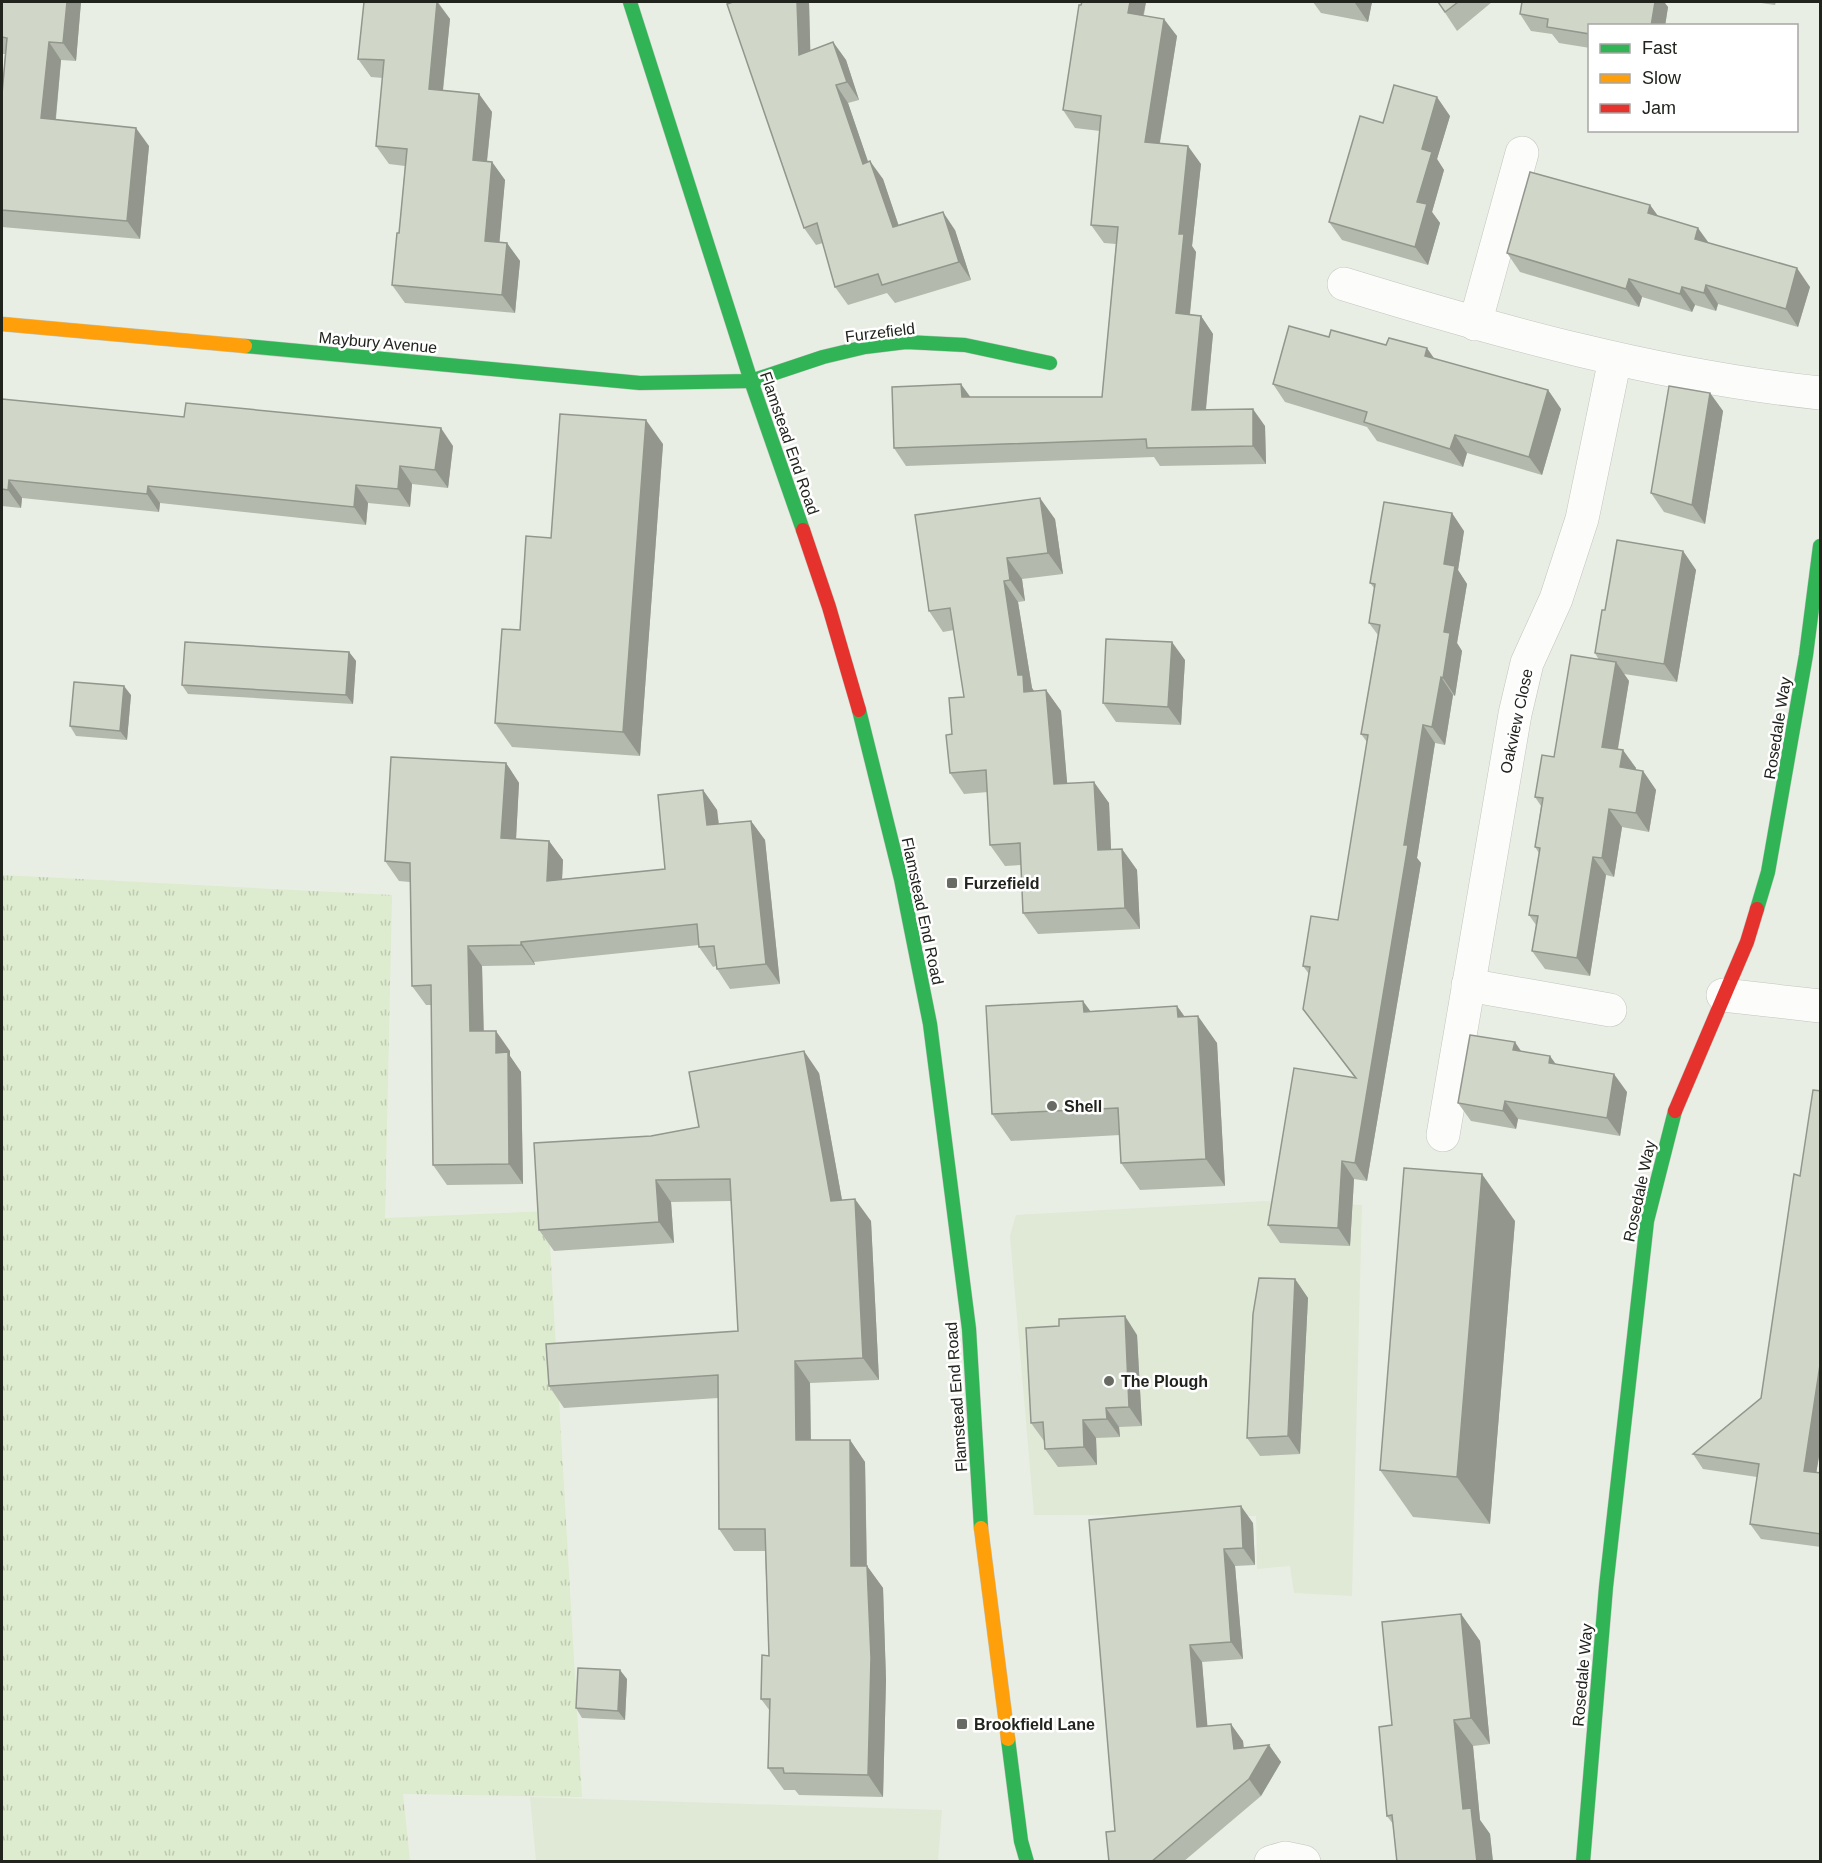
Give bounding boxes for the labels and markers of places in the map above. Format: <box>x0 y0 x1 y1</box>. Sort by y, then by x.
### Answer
place label: Furzefield <box>964 875 1040 892</box>
marker: Furzefield <box>945 876 959 890</box>
place label: Shell <box>1064 1098 1102 1115</box>
marker: Shell <box>1045 1099 1059 1113</box>
place label: The Plough <box>1121 1373 1208 1390</box>
marker: The Plough <box>1102 1374 1116 1388</box>
place label: Brookfield Lane <box>974 1716 1095 1733</box>
marker: Brookfield Lane <box>955 1717 969 1731</box>

